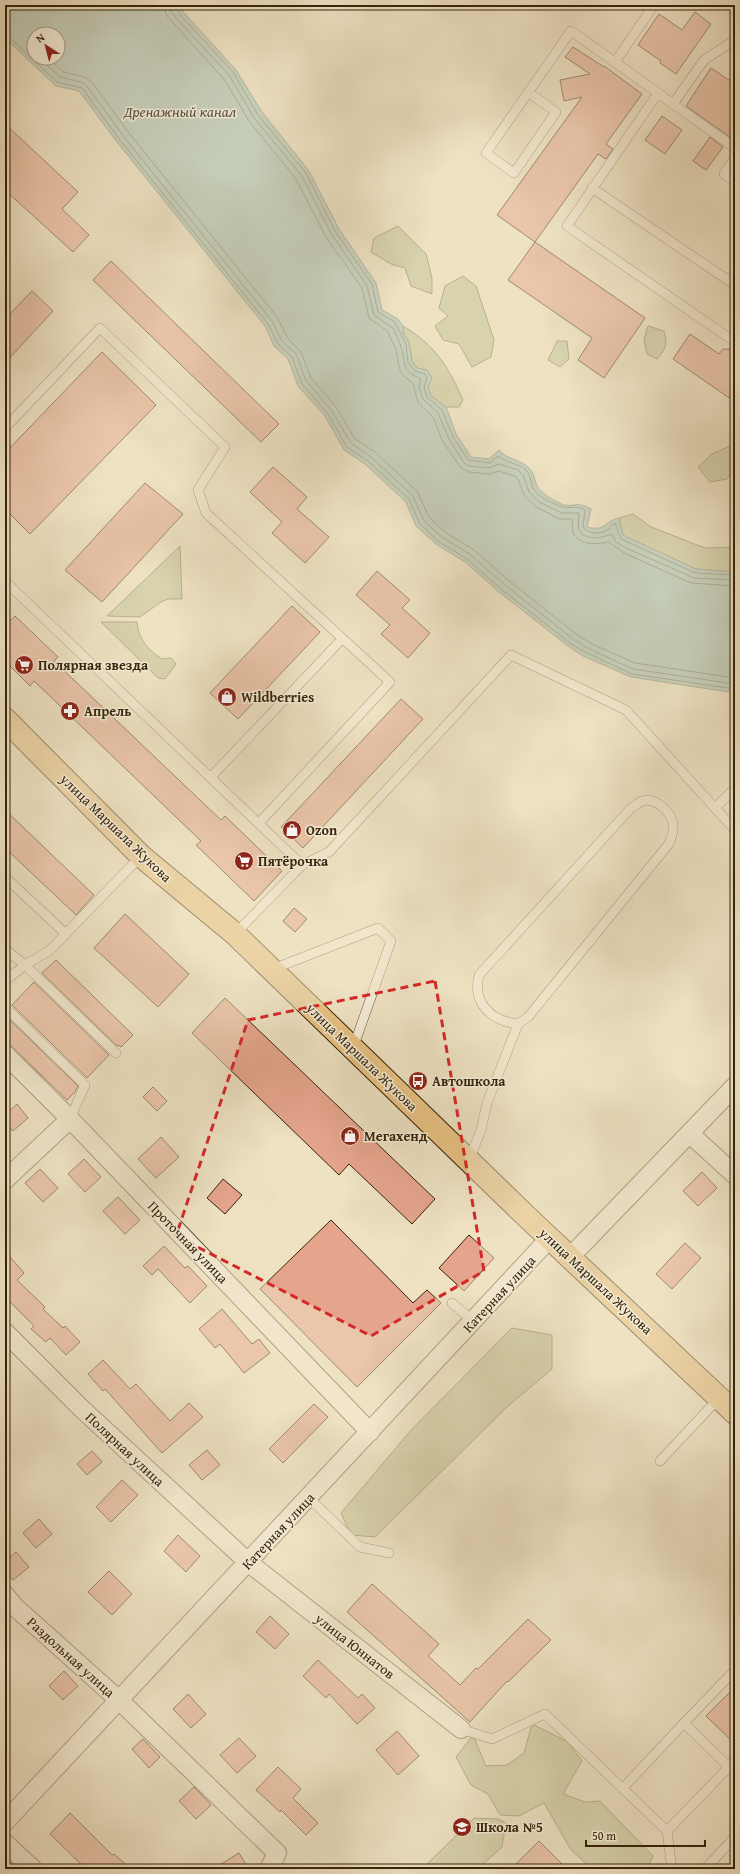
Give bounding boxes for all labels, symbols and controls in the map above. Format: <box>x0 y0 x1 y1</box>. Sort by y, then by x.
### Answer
north arrow <box>26 26 66 66</box>
text: N <box>32 29 48 47</box>
water label: Дренажный канал <box>123 101 237 122</box>
supermarket icon: Полярная звезда <box>13 654 35 676</box>
place label: Полярная звезда <box>38 655 149 675</box>
shop icon: Wildberries <box>216 686 238 708</box>
place label: Wildberries <box>241 687 314 707</box>
pharmacy icon: Апрель <box>59 700 81 722</box>
place label: Апрель <box>84 701 131 721</box>
street label: улица Маршала Жукова <box>55 769 177 887</box>
shop icon: Ozon <box>281 819 303 841</box>
place label: Ozon <box>306 820 338 840</box>
supermarket icon: Пятёрочка <box>233 850 255 872</box>
place label: Пятёрочка <box>258 851 329 871</box>
street label: улица Маршала Жукова <box>301 998 423 1116</box>
bus stop icon: Автошкола <box>407 1070 429 1092</box>
place label: Автошкола <box>432 1071 506 1091</box>
shop icon: Мегахенд <box>339 1125 361 1147</box>
place label: Мегахенд <box>364 1126 428 1146</box>
street label: Проточная улица <box>143 1196 233 1288</box>
street label: улица Маршала Жукова <box>534 1222 657 1339</box>
street label: Катерная улица <box>458 1251 540 1337</box>
street label: Полярная улица <box>81 1407 169 1491</box>
street label: Катерная улица <box>237 1488 319 1574</box>
street label: улица Юннатов <box>310 1608 399 1684</box>
street label: Раздольная улица <box>23 1612 120 1702</box>
school or university icon: Школа №5 <box>451 1816 473 1838</box>
place label: Школа №5 <box>476 1817 543 1837</box>
scale bar <box>586 1822 705 1848</box>
text: 50 m <box>592 1827 616 1844</box>

